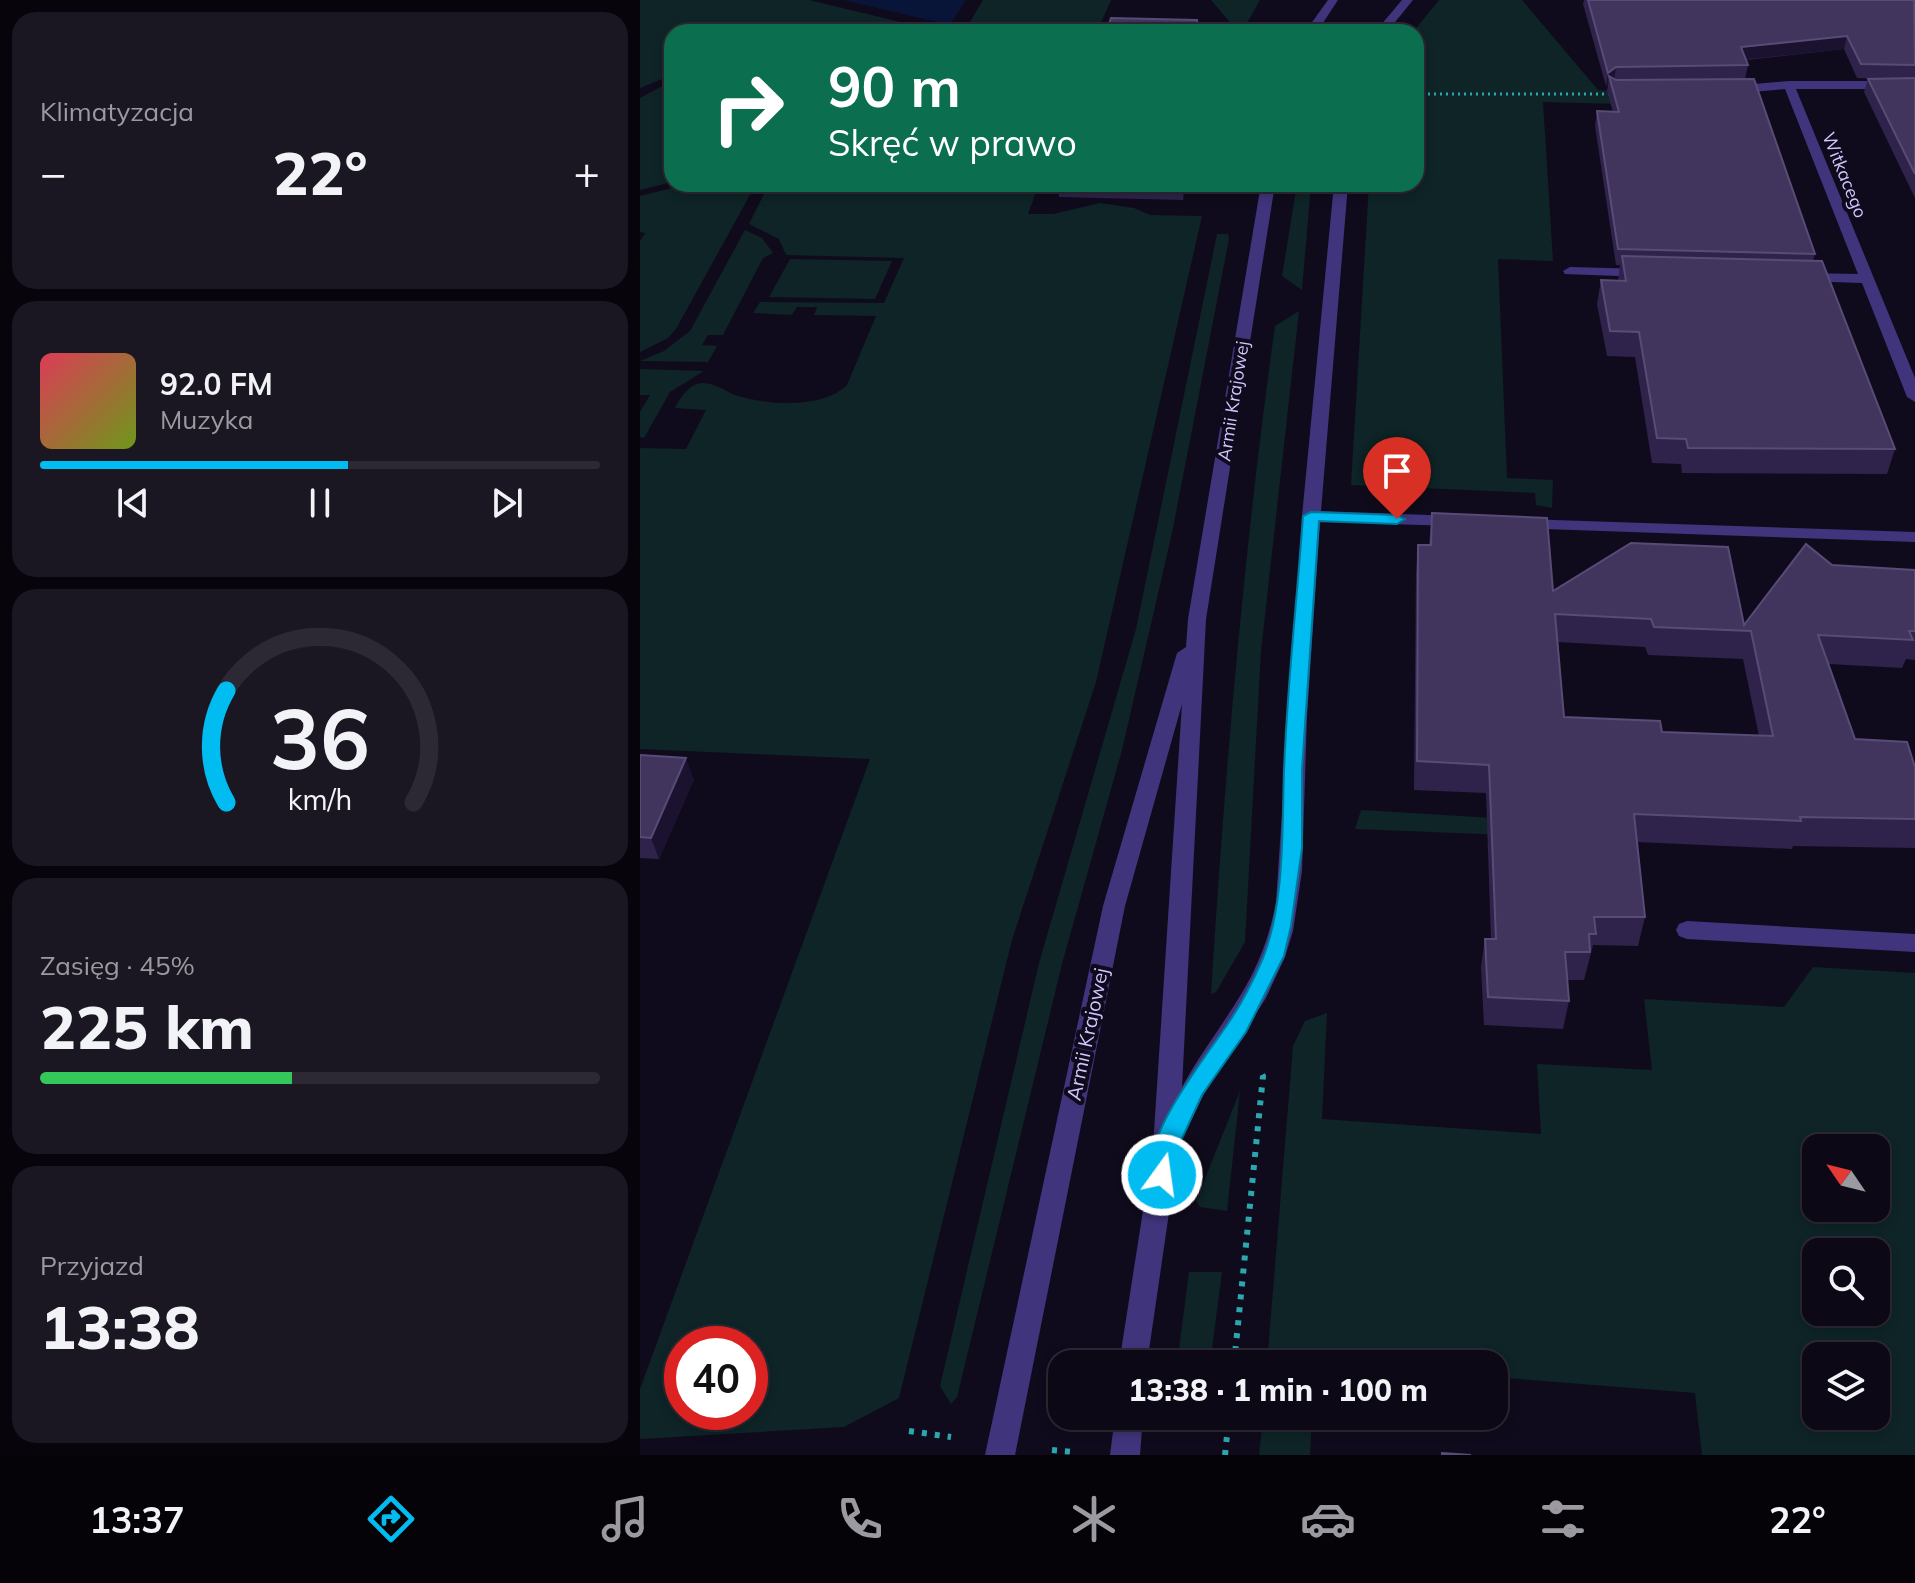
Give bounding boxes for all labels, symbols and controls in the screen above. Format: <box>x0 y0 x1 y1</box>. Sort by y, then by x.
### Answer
text: 90 m <box>828 51 961 121</box>
icon: right <box>696 56 800 160</box>
text: Klimatyzacja <box>40 95 194 128</box>
text: Skręć w prawo <box>828 120 1077 165</box>
street label: Witkacego <box>1817 129 1873 221</box>
text: 22° <box>272 135 368 210</box>
text: − <box>40 145 66 200</box>
text: + <box>574 145 600 200</box>
street label: Armii Krajowej <box>1212 339 1254 463</box>
text: 92.0 FM <box>160 365 273 403</box>
text: Muzyka <box>160 403 253 436</box>
pin <box>1363 437 1431 519</box>
icon: arrive <box>1375 449 1419 493</box>
icon: previous <box>111 481 155 525</box>
icon: pause <box>298 481 342 525</box>
icon: next <box>485 481 529 525</box>
text: 36 <box>270 685 370 790</box>
text: km/h <box>288 782 352 818</box>
text: Zasięg · 45% <box>40 949 195 982</box>
street label: Armii Krajowej <box>1061 965 1113 1103</box>
text: 225 km <box>40 989 254 1064</box>
position arrow <box>1120 1133 1204 1217</box>
north arrow <box>1802 1134 1890 1222</box>
map controls <box>1802 1134 1890 1430</box>
button: search <box>1802 1238 1890 1326</box>
text: Przyjazd <box>40 1249 144 1282</box>
text: 13:38 <box>40 1289 200 1364</box>
speed limit sign: 40 <box>664 1326 768 1430</box>
button: layers <box>1802 1342 1890 1430</box>
text: 13:38 · 1 min · 100 m <box>1128 1371 1428 1409</box>
icon: directions <box>363 1491 419 1547</box>
icon: music <box>597 1491 653 1547</box>
icon: phone <box>832 1491 888 1547</box>
icon: climate <box>1066 1491 1122 1547</box>
icon: car <box>1300 1491 1356 1547</box>
icon: filters <box>1535 1491 1591 1547</box>
text: 13:37 <box>89 1497 185 1542</box>
text: 22° <box>1769 1497 1826 1542</box>

